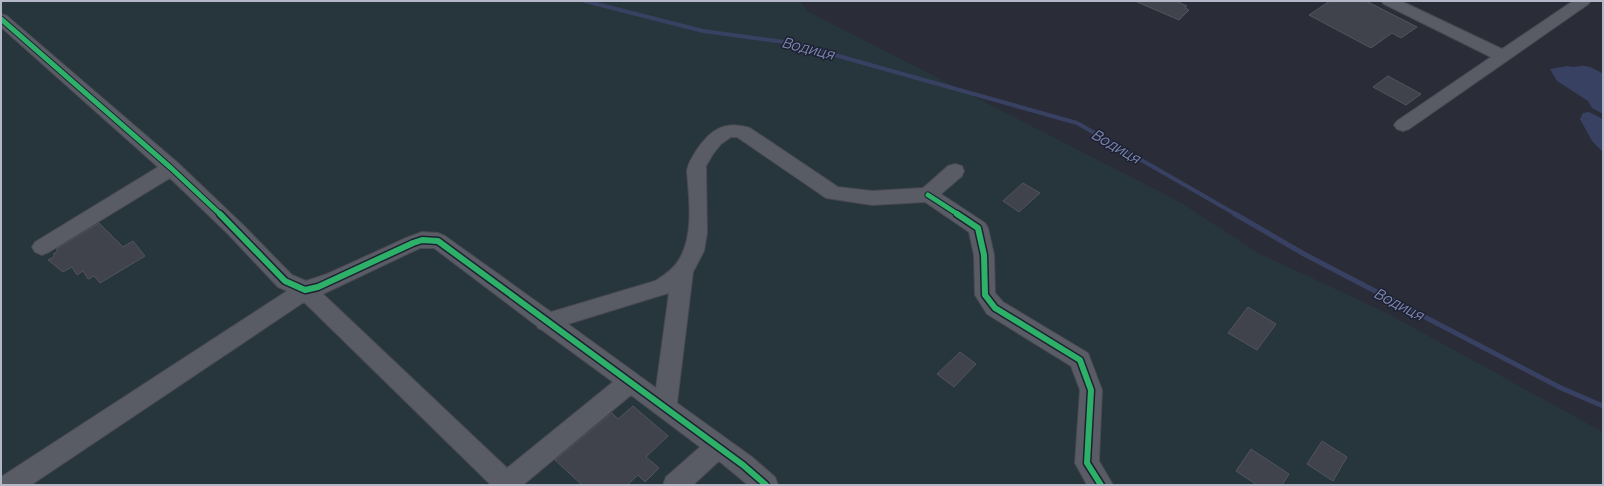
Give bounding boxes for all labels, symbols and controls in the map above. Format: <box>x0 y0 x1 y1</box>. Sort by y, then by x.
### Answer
water label: Водиця <box>780 31 838 65</box>
water label: Водиця <box>1088 124 1146 169</box>
water label: Водиця <box>1371 283 1429 326</box>

